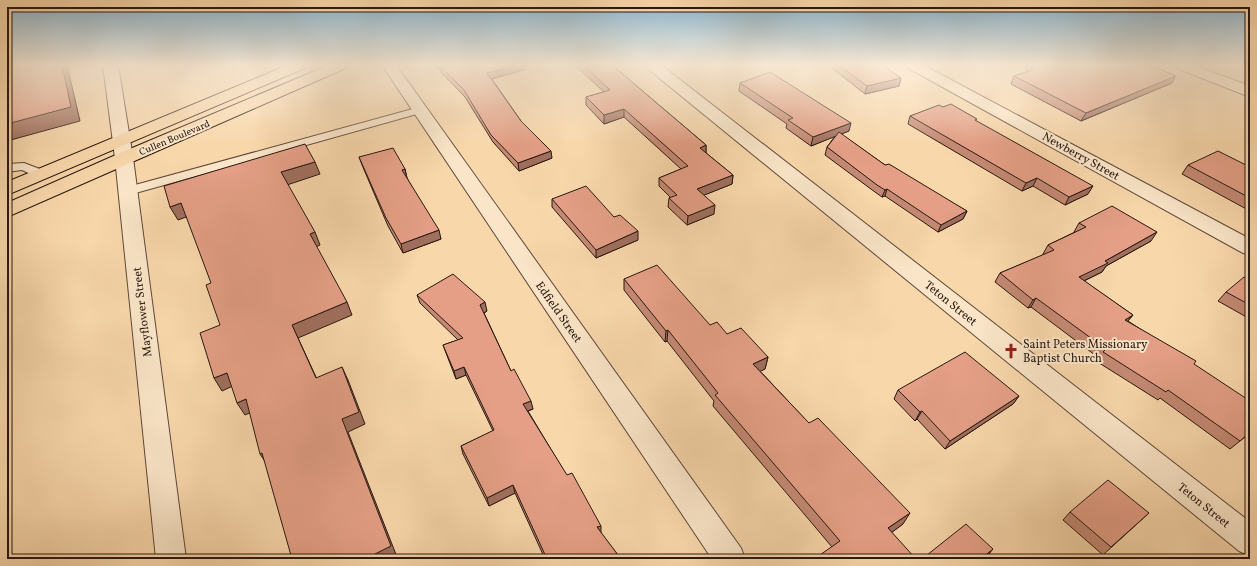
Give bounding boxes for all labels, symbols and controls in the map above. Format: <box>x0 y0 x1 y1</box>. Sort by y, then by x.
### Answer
street label: Cullen Boulevard <box>137 117 212 159</box>
street label: Newberry Street <box>1039 129 1122 185</box>
street label: Mayflower Street <box>130 266 156 358</box>
street label: Teton Street <box>921 278 980 330</box>
street label: Edfield Street <box>531 279 585 346</box>
place label: Saint Peters Missionary Baptist Church <box>1023 337 1148 367</box>
church icon: Saint Peters Missionary Baptist Church <box>1002 342 1020 360</box>
street label: Teton Street <box>1174 480 1233 532</box>

